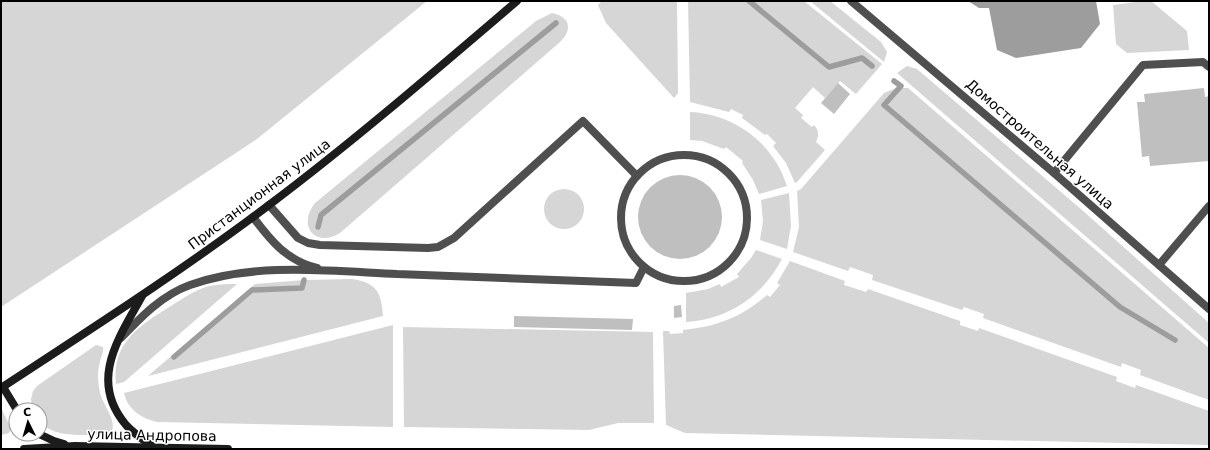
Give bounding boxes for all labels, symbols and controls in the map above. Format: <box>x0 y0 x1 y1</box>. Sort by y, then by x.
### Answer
street label: Домостроительная улица <box>963 76 1117 212</box>
street label: Пристанционная улица <box>185 135 333 253</box>
north arrow <box>8 402 48 442</box>
text: С <box>23 406 32 419</box>
street label: улица Андропова <box>87 426 217 444</box>

